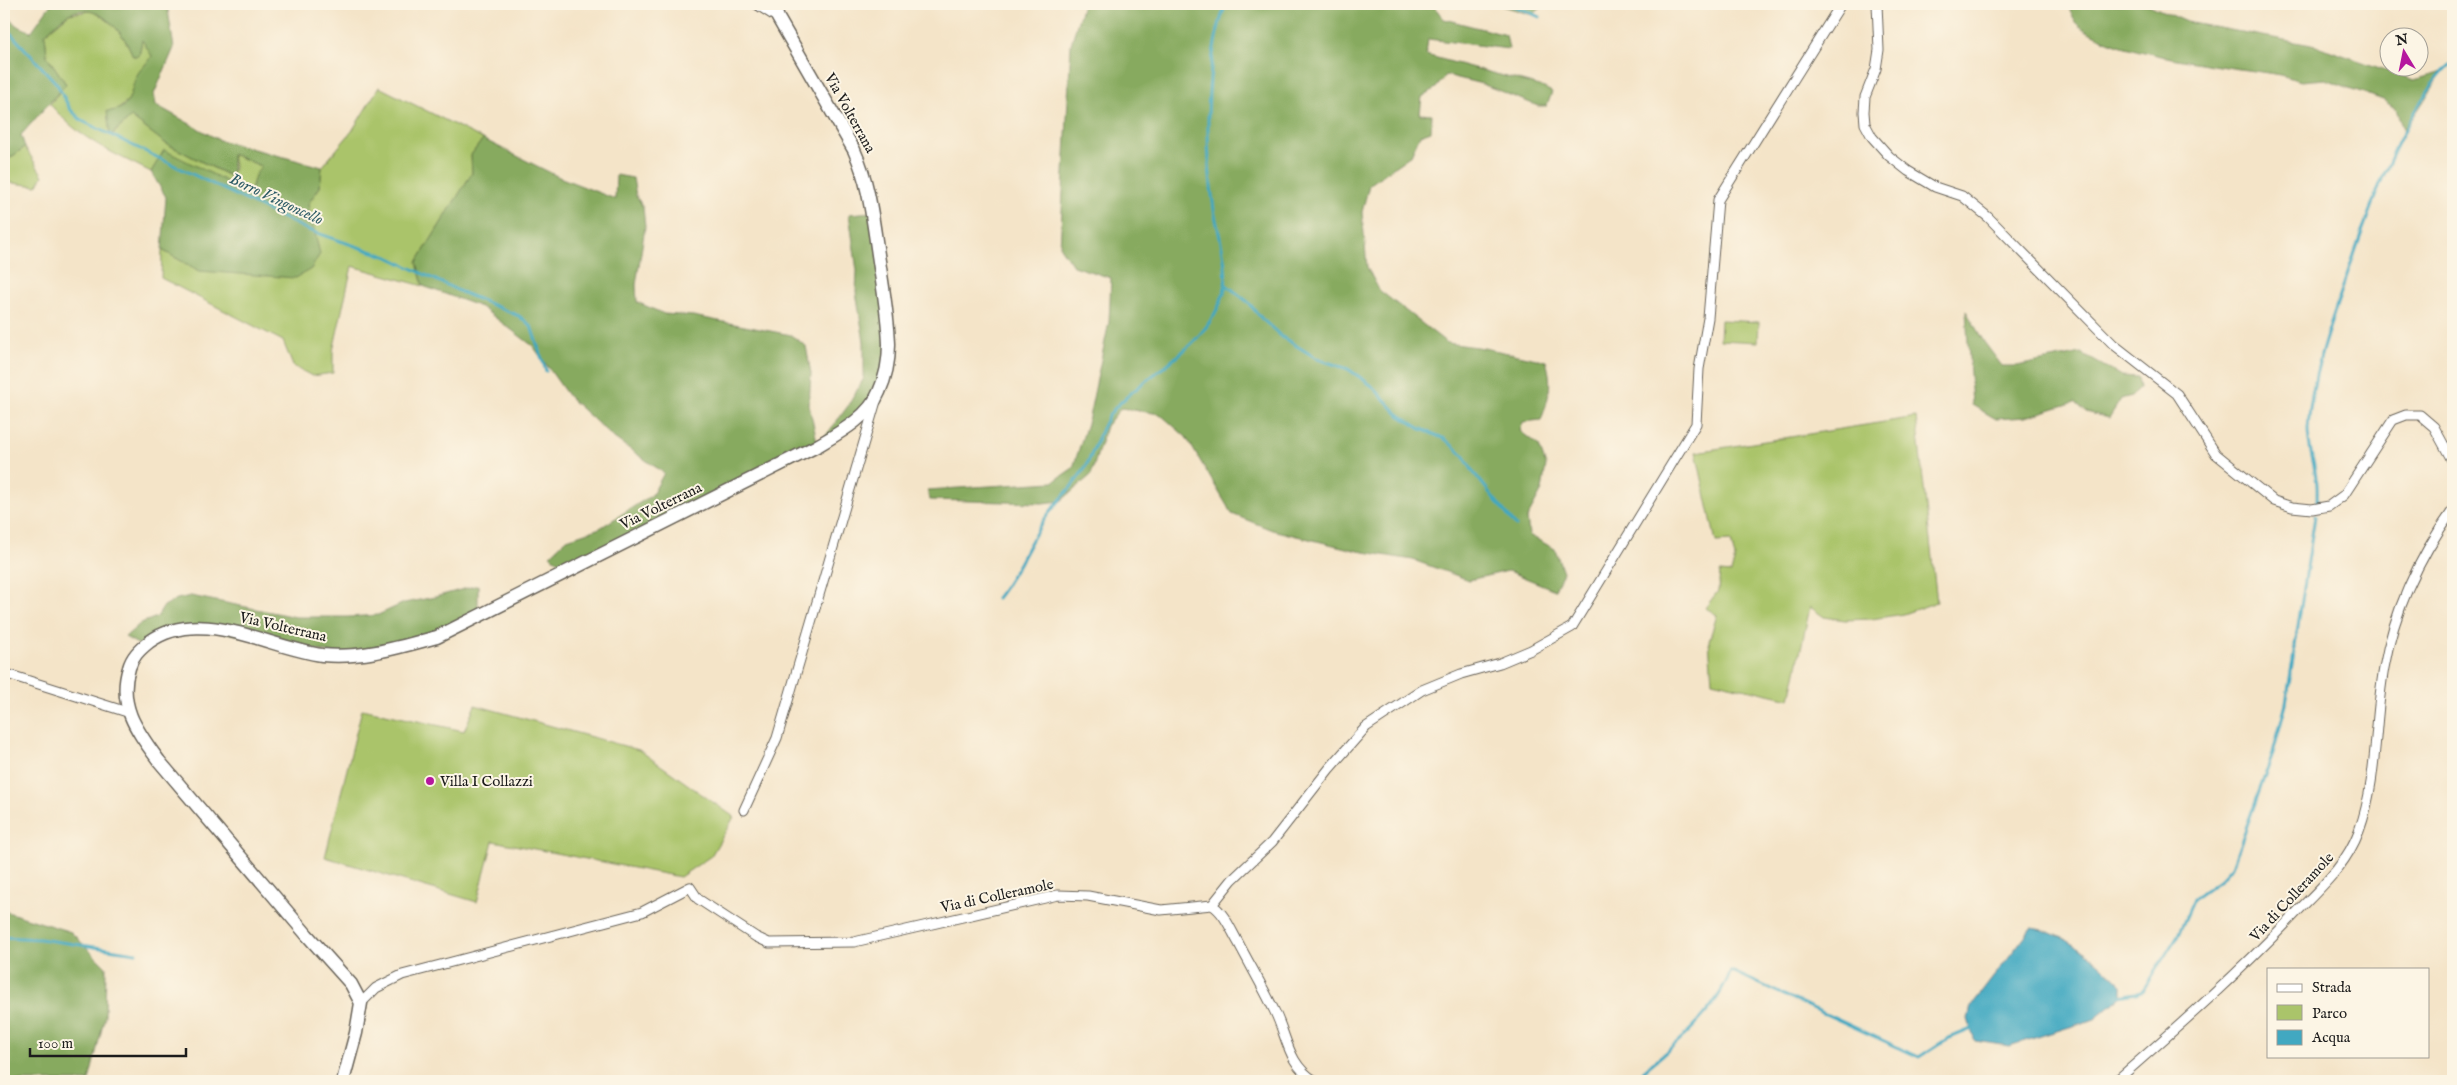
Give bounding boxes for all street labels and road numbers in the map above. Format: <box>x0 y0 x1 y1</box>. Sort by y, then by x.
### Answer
street label: Via Volterrana <box>820 69 880 157</box>
street label: Via Volterrana <box>616 478 706 534</box>
street label: Via Volterrana <box>237 608 329 646</box>
street label: Via di Colleramole <box>2245 848 2338 946</box>
street label: Via di Colleramole <box>938 875 1055 917</box>

